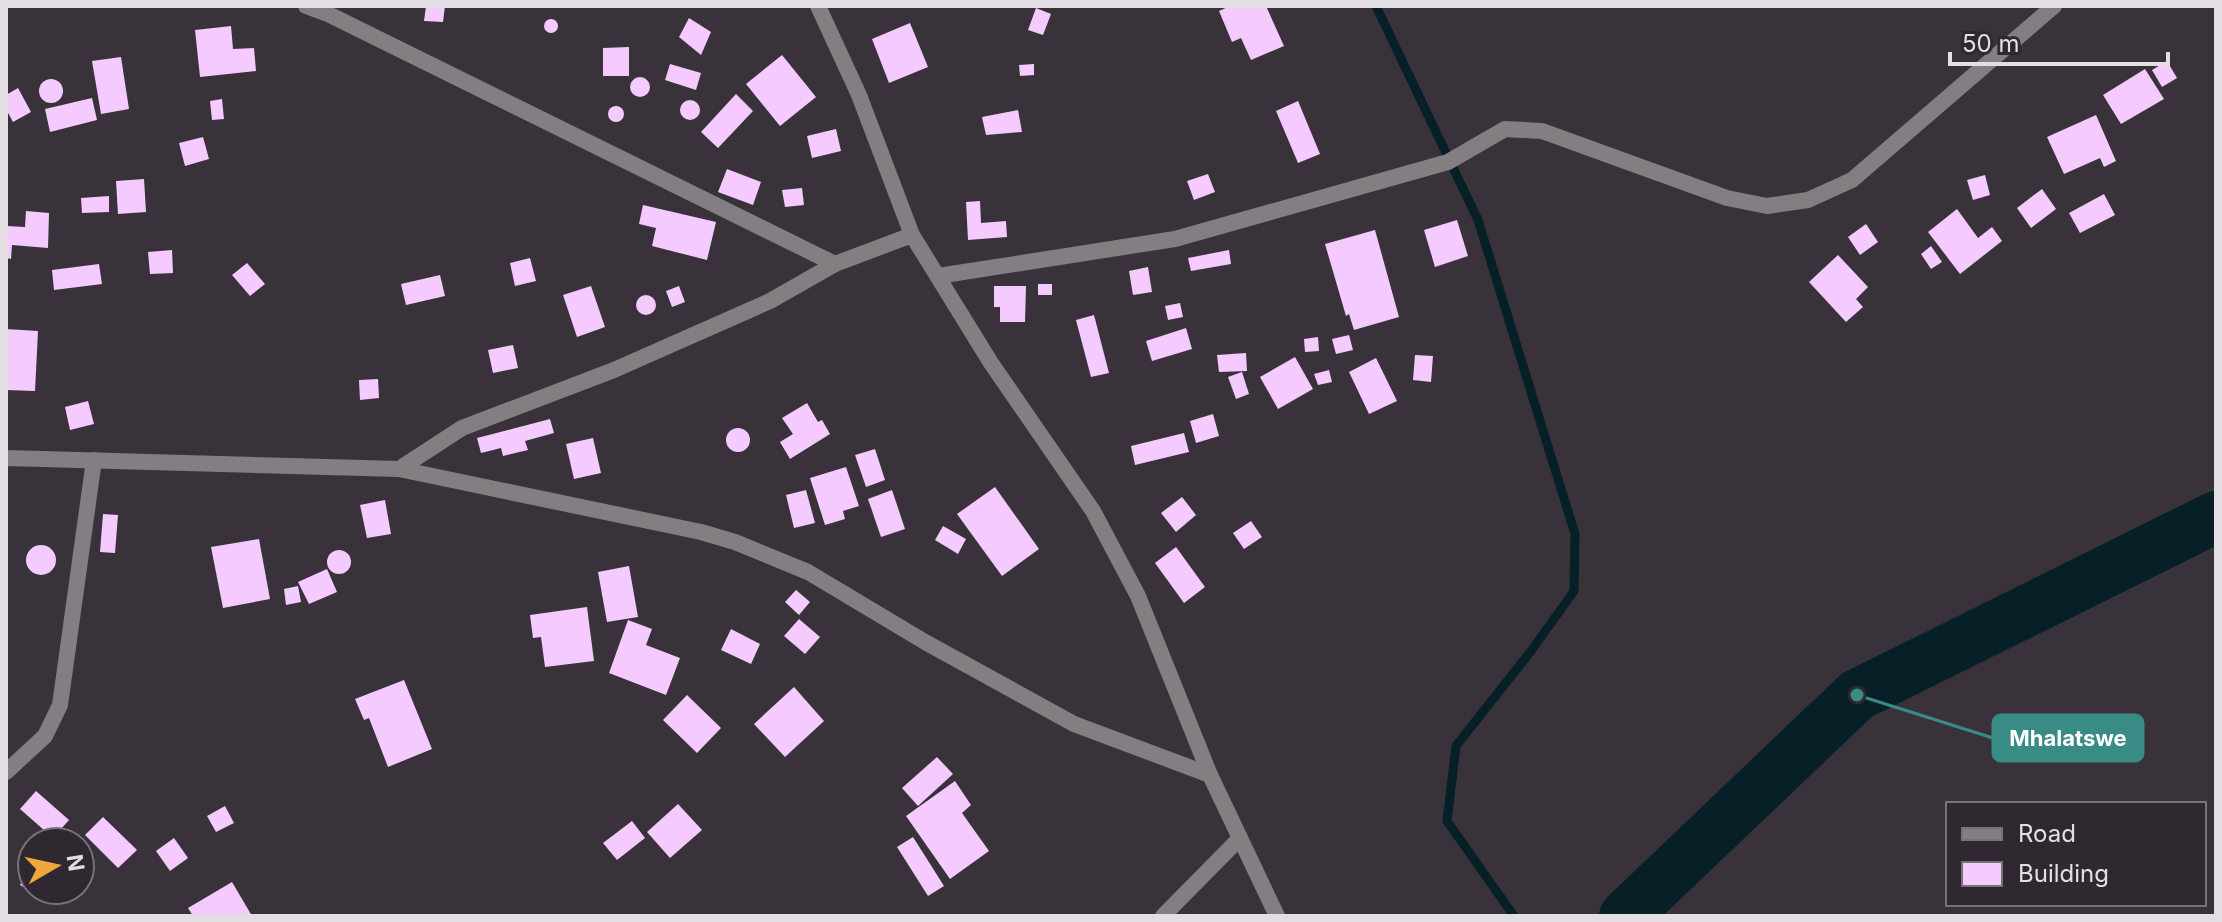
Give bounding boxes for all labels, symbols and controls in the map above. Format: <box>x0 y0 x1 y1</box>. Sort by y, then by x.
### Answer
scale bar <box>1950 16 2168 66</box>
text: 50 m <box>1962 29 2020 58</box>
callout: Mhalatswe <box>1993 715 2143 761</box>
text: Mhalatswe <box>2009 725 2127 751</box>
legend <box>1946 802 2206 906</box>
text: Road <box>2018 819 2076 848</box>
north arrow <box>16 826 96 906</box>
text: N <box>62 853 90 873</box>
text: Building <box>2018 859 2109 888</box>

